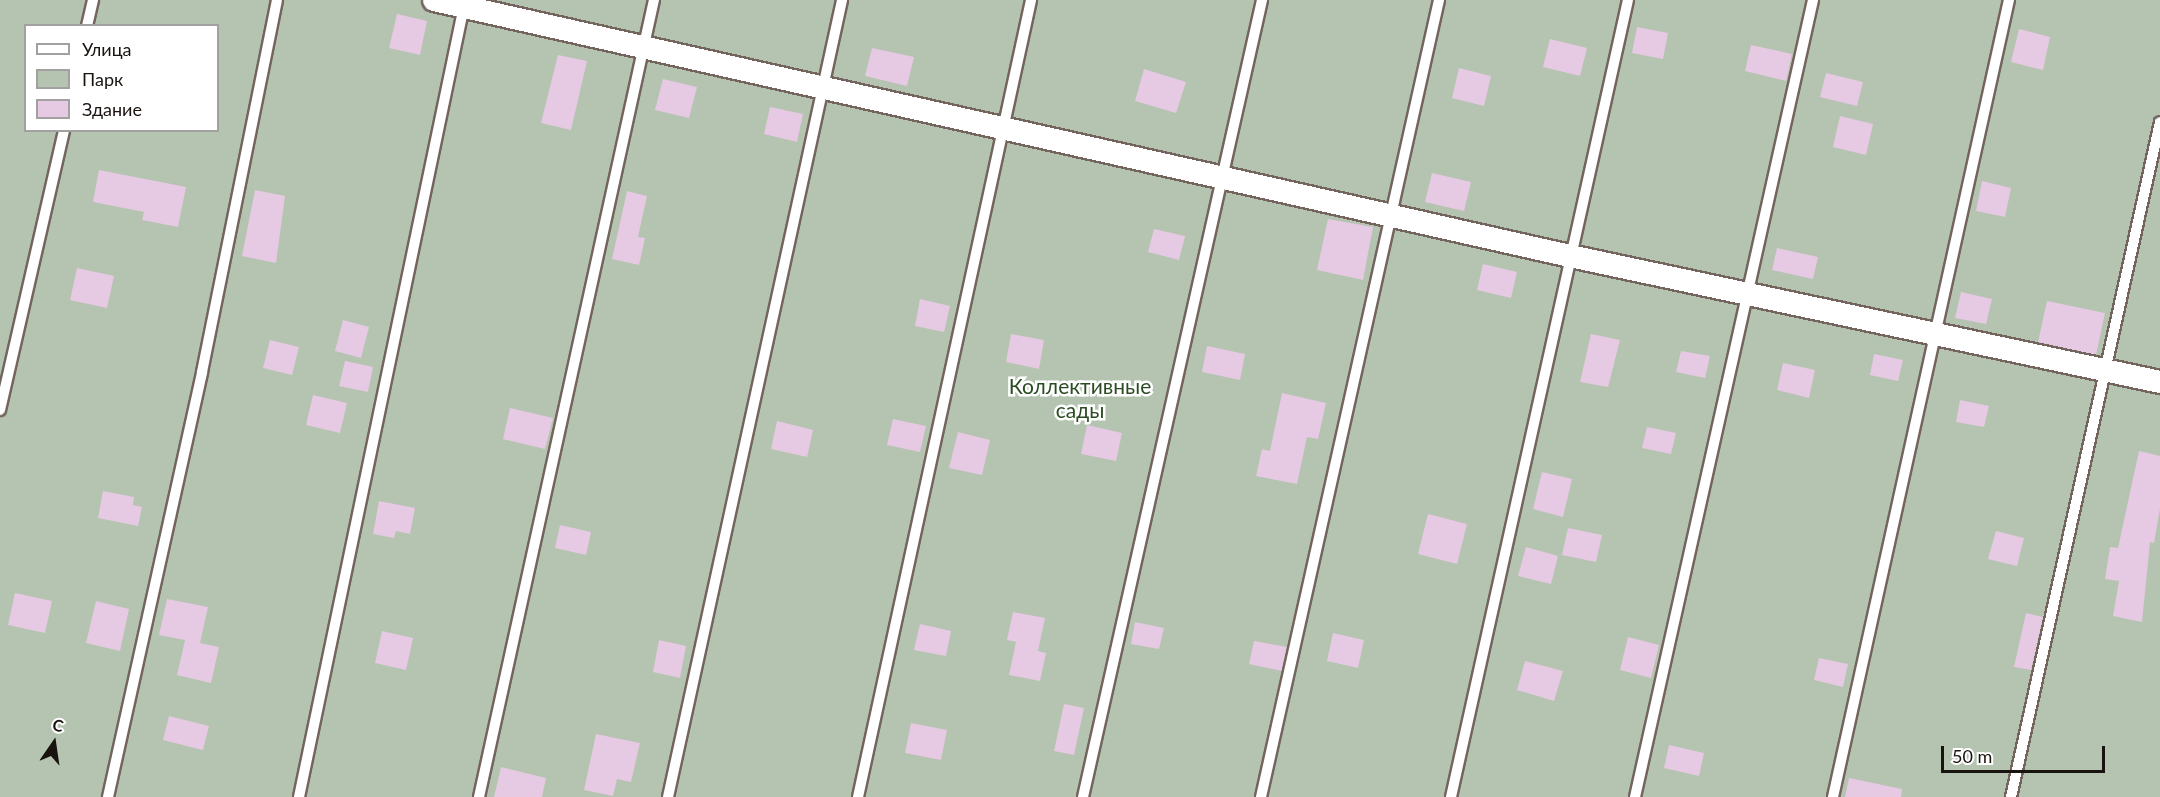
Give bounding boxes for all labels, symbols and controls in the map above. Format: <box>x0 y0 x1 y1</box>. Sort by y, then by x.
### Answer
legend <box>24 24 219 132</box>
text: Улица <box>82 38 132 60</box>
text: Парк <box>82 68 123 90</box>
text: Здание <box>82 98 142 120</box>
park label: Коллективные сады <box>1009 373 1151 423</box>
north arrow <box>24 713 84 773</box>
text: С <box>51 715 65 735</box>
scale bar <box>1944 734 2108 772</box>
text: 50 m <box>1952 745 1992 767</box>

